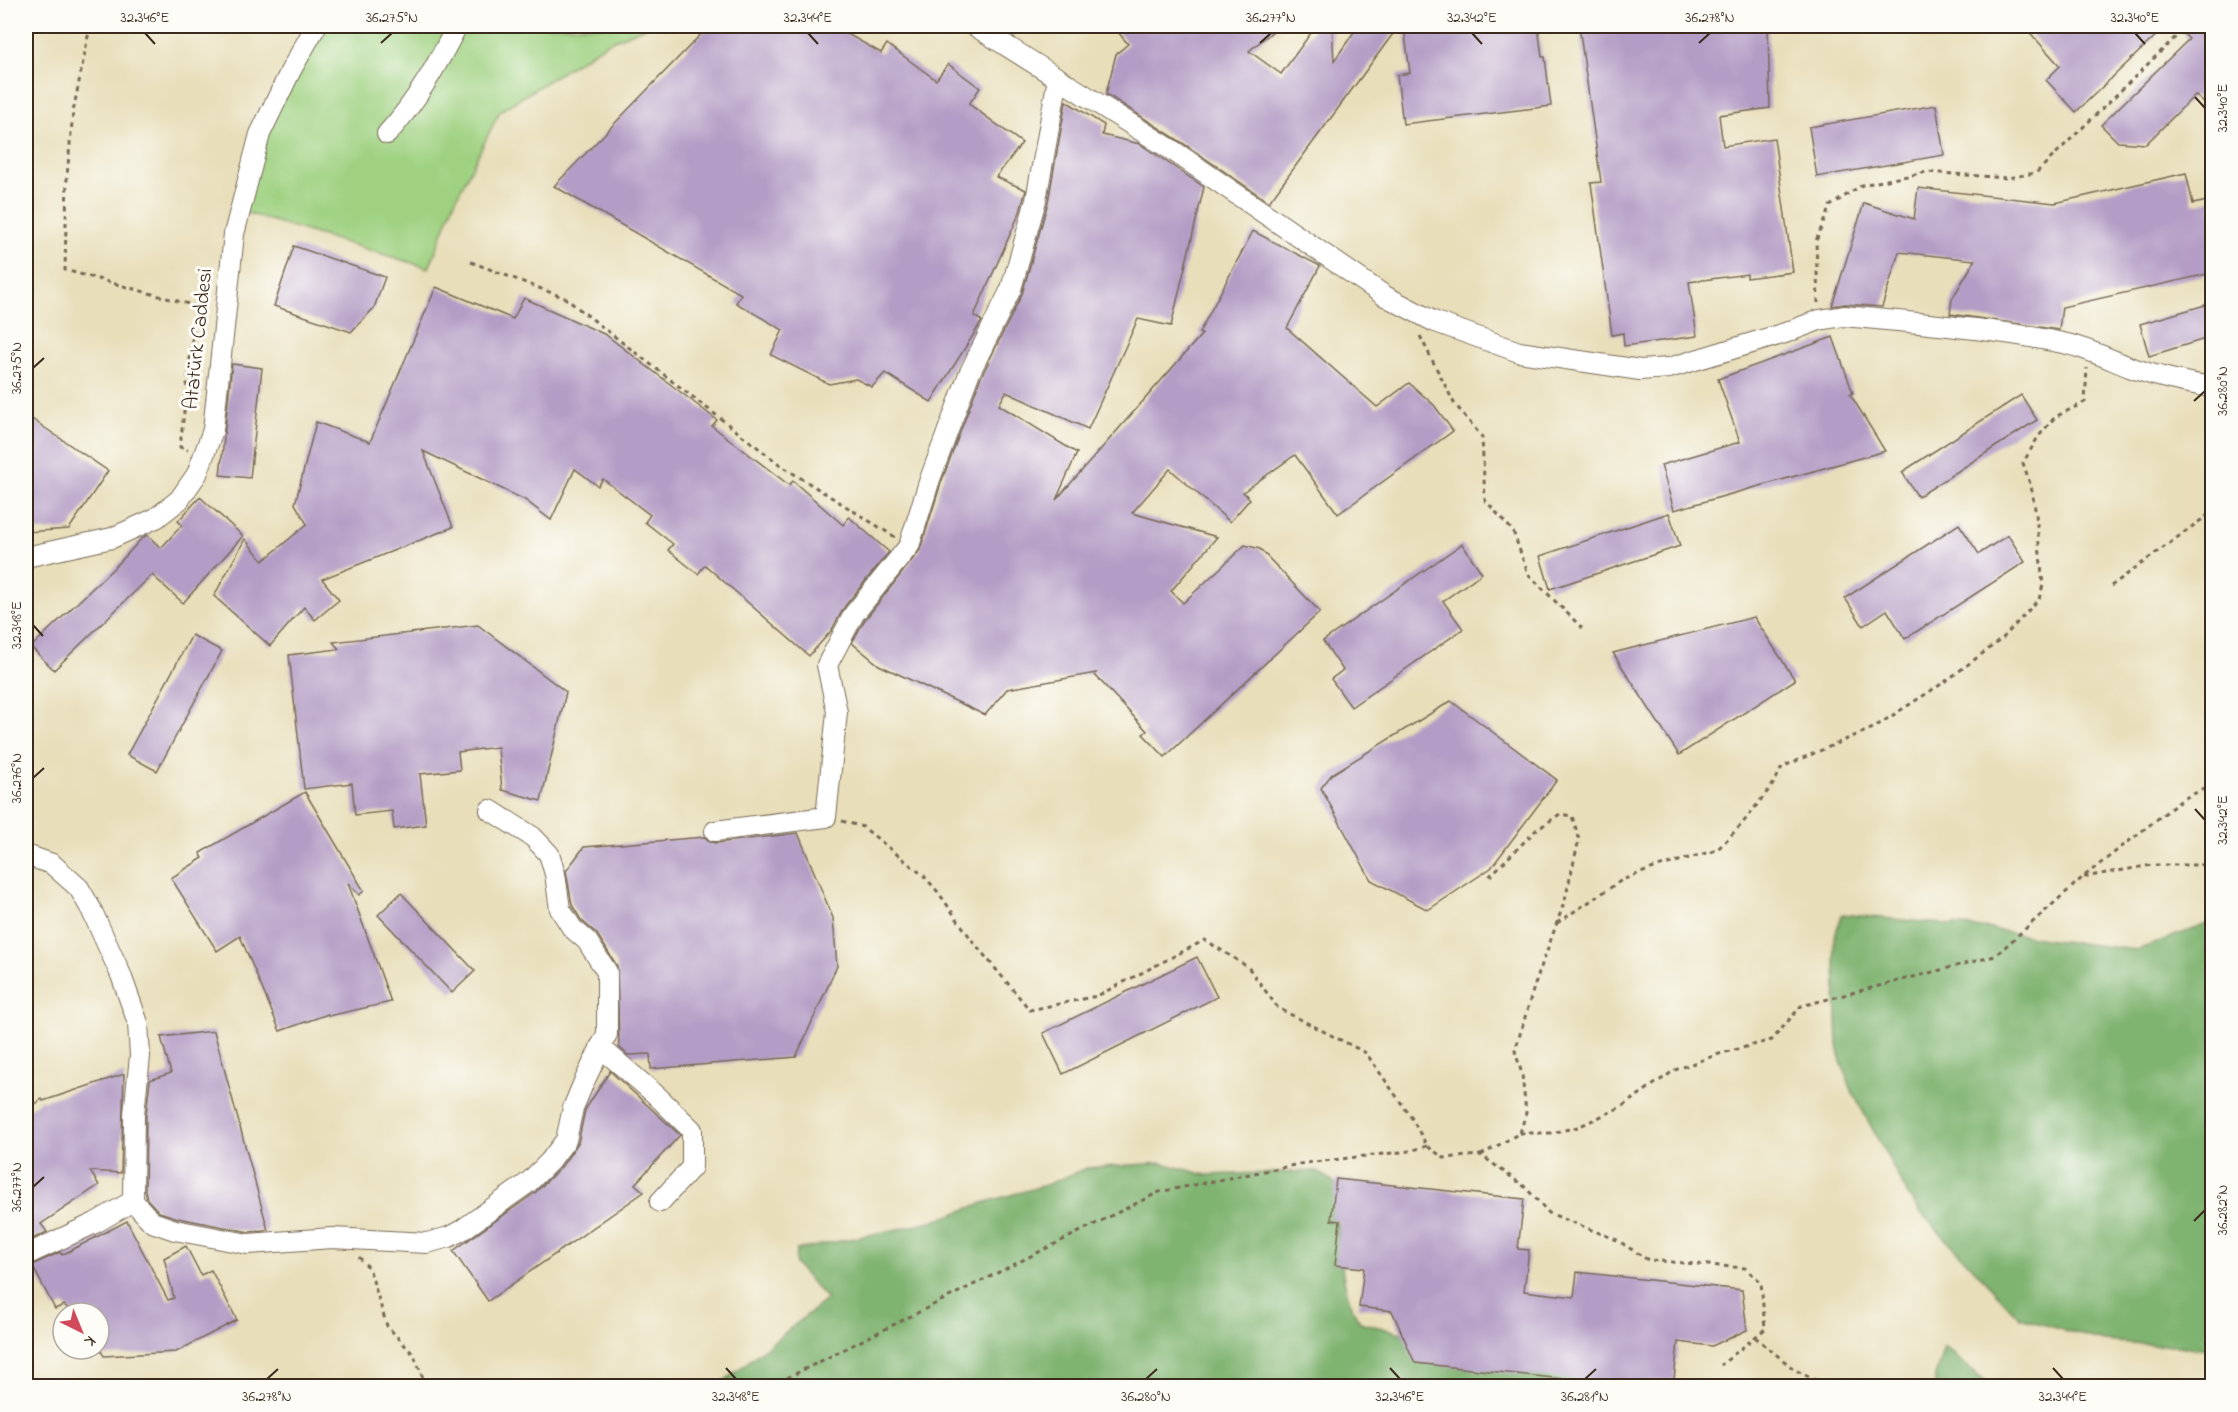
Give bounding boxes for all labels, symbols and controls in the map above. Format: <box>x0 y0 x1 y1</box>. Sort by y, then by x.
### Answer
text: 32.346°E <box>121 7 169 29</box>
text: 36.275°N <box>366 7 418 29</box>
text: 32.344°E <box>784 7 832 29</box>
text: 36.277°N <box>1246 7 1296 29</box>
text: 32.342°E <box>1447 7 1497 29</box>
text: 36.278°N <box>1685 7 1735 29</box>
text: 32.340°E <box>2111 7 2159 29</box>
text: 32.340°E <box>2212 84 2234 132</box>
street label: Atatürk Caddesi <box>177 267 221 411</box>
text: 36.275°N <box>6 342 28 394</box>
text: 36.280°N <box>2212 366 2234 416</box>
text: 32.348°E <box>6 601 28 649</box>
text: 36.276°N <box>6 753 28 803</box>
text: 32.342°E <box>2212 795 2234 845</box>
text: 36.277°N <box>6 1162 28 1212</box>
text: 36.282°N <box>2212 1185 2234 1235</box>
north arrow <box>51 1301 111 1361</box>
text: K <box>78 1329 101 1353</box>
text: 36.278°N <box>242 1386 292 1408</box>
text: 32.348°E <box>712 1386 760 1408</box>
text: 36.280°N <box>1121 1386 1171 1408</box>
text: 32.346°E <box>1376 1386 1424 1408</box>
text: 36.281°N <box>1561 1386 1609 1408</box>
text: 32.344°E <box>2039 1386 2087 1408</box>

